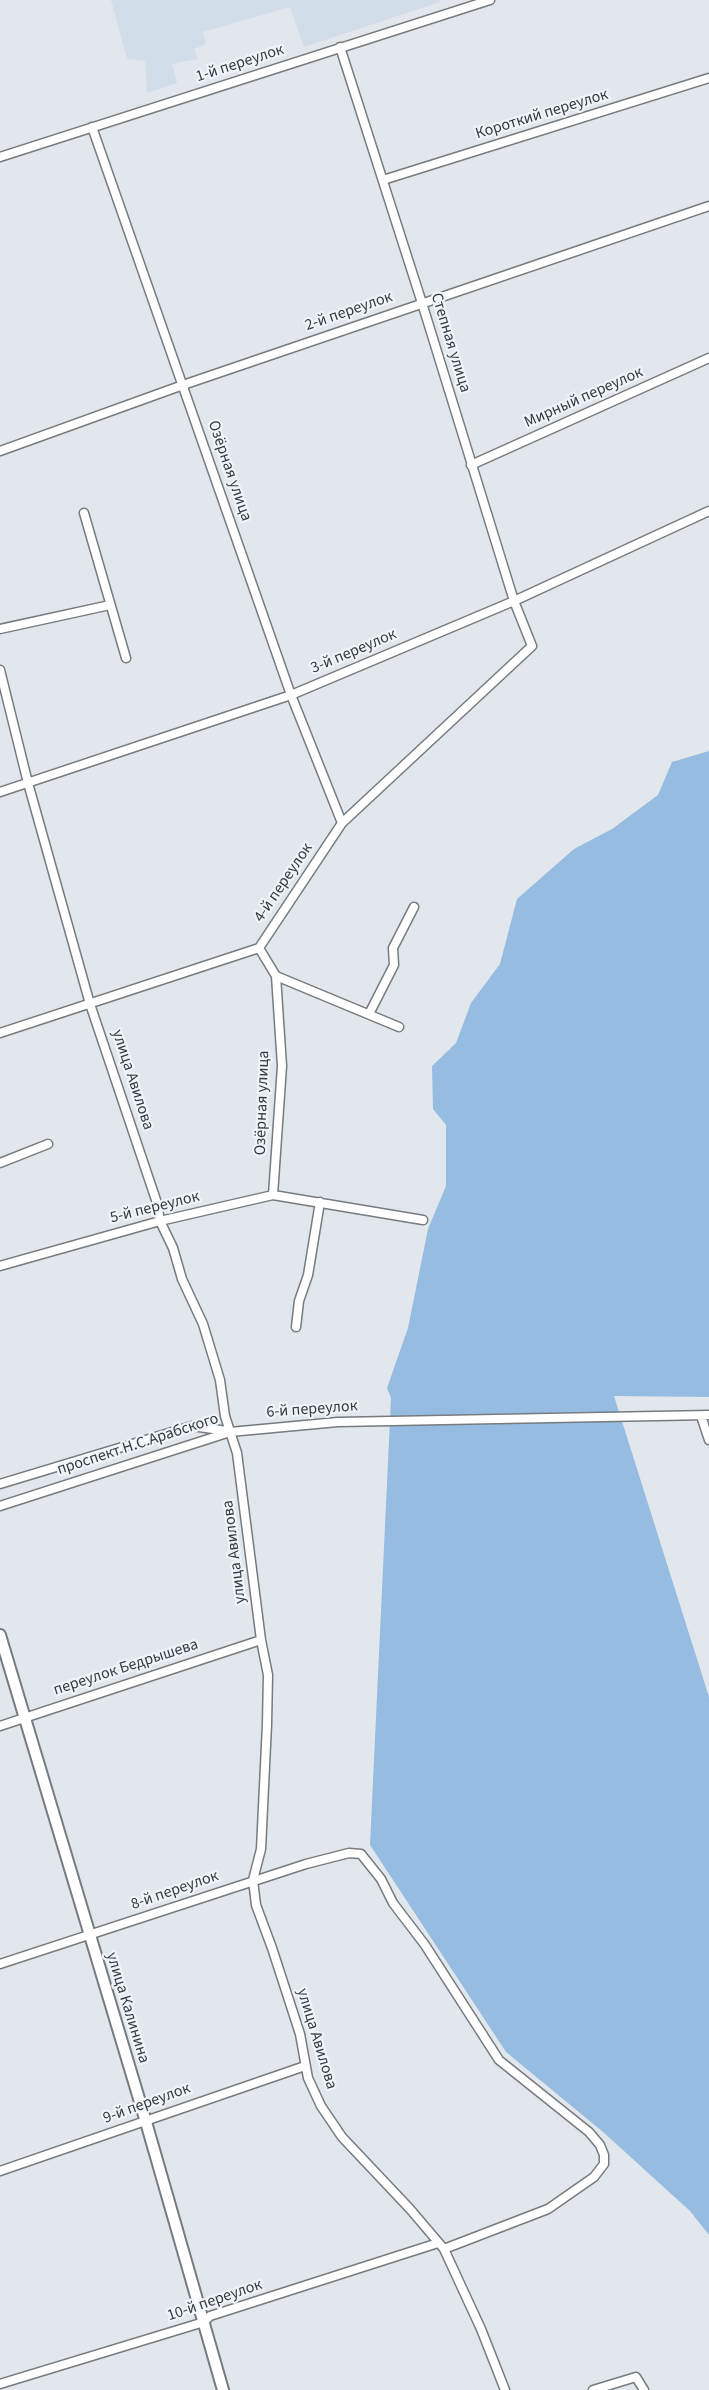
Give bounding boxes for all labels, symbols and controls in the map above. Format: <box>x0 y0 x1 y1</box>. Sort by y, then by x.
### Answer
street label: 1-й переулок <box>194 41 286 87</box>
street label: Короткий переулок <box>473 86 611 144</box>
street label: 2-й переулок <box>303 288 395 336</box>
street label: Степная улица <box>426 291 474 395</box>
street label: Мирный переулок <box>522 363 646 433</box>
street label: Озёрная улица <box>203 418 255 524</box>
street label: 3-й переулок <box>308 625 400 679</box>
street label: 4-й переулок <box>251 840 317 926</box>
street label: улица Авилова <box>107 1027 157 1133</box>
street label: Озёрная улица <box>252 1050 274 1156</box>
street label: 5-й переулок <box>108 1188 202 1228</box>
street label: 6-й переулок <box>266 1397 358 1423</box>
street label: проспект Н.С.Арабского <box>55 1410 221 1480</box>
street label: улица Авилова <box>219 1499 251 1605</box>
street label: переулок Бедрышева <box>51 1636 201 1700</box>
street label: 8-й переулок <box>129 1867 221 1915</box>
street label: улица Калинина <box>101 1950 153 2066</box>
street label: улица Авилова <box>292 1986 340 2092</box>
street label: 9-й переулок <box>101 2079 193 2129</box>
street label: 10-й переулок <box>165 2276 265 2326</box>

